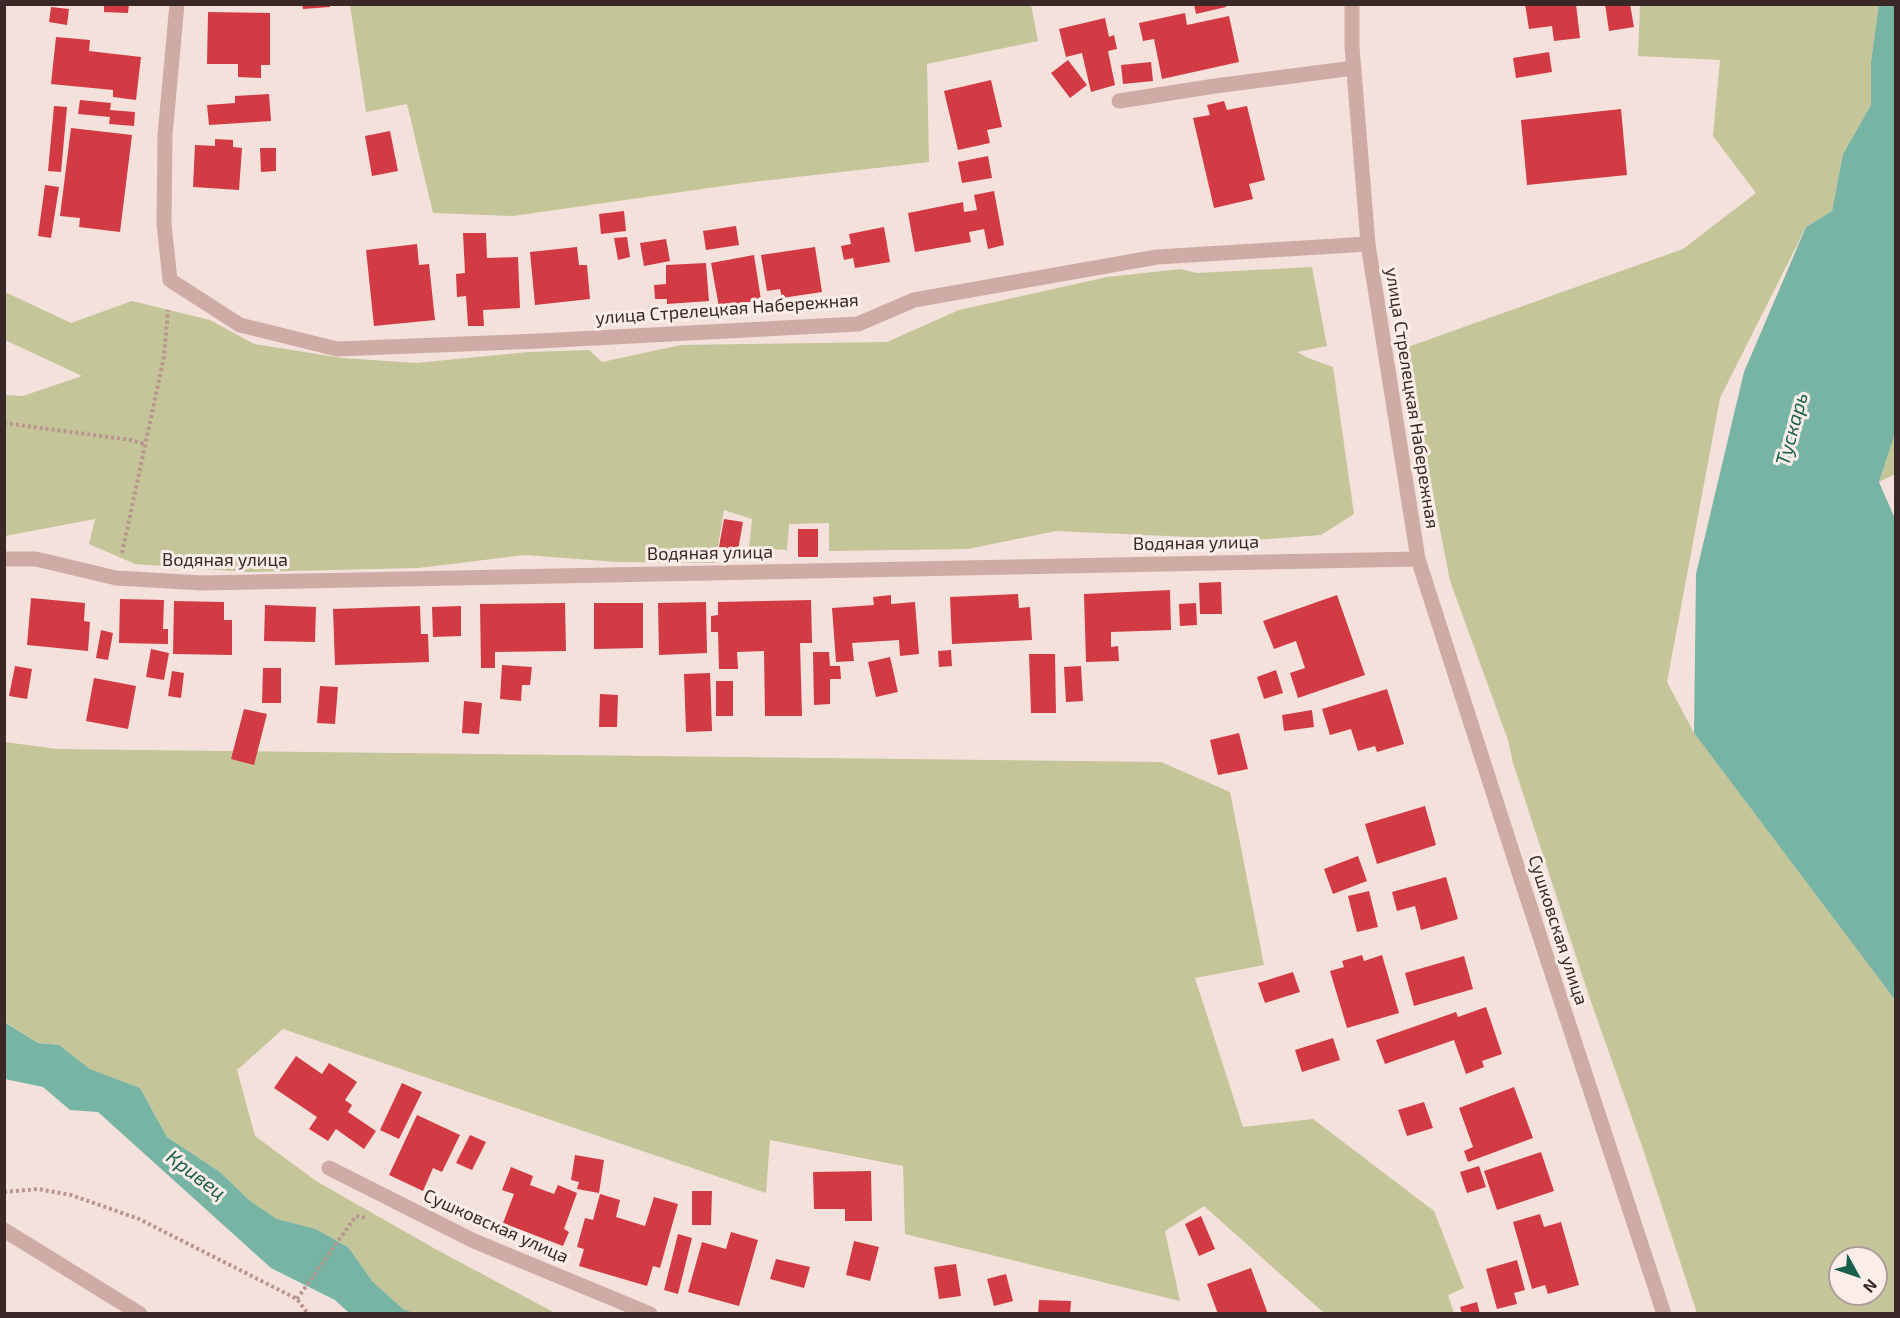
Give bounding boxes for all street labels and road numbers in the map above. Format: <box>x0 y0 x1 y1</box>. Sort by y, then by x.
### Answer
street label: улица Стрелецкая Набережная <box>1381 266 1443 530</box>
street label: улица Стрелецкая Набережная <box>595 289 859 329</box>
street label: Водяная улица <box>1133 531 1259 555</box>
street label: Водяная улица <box>647 541 773 565</box>
street label: Водяная улица <box>162 549 288 571</box>
street label: Сушковская улица <box>1524 852 1592 1008</box>
street label: Сушковская улица <box>420 1184 572 1268</box>

